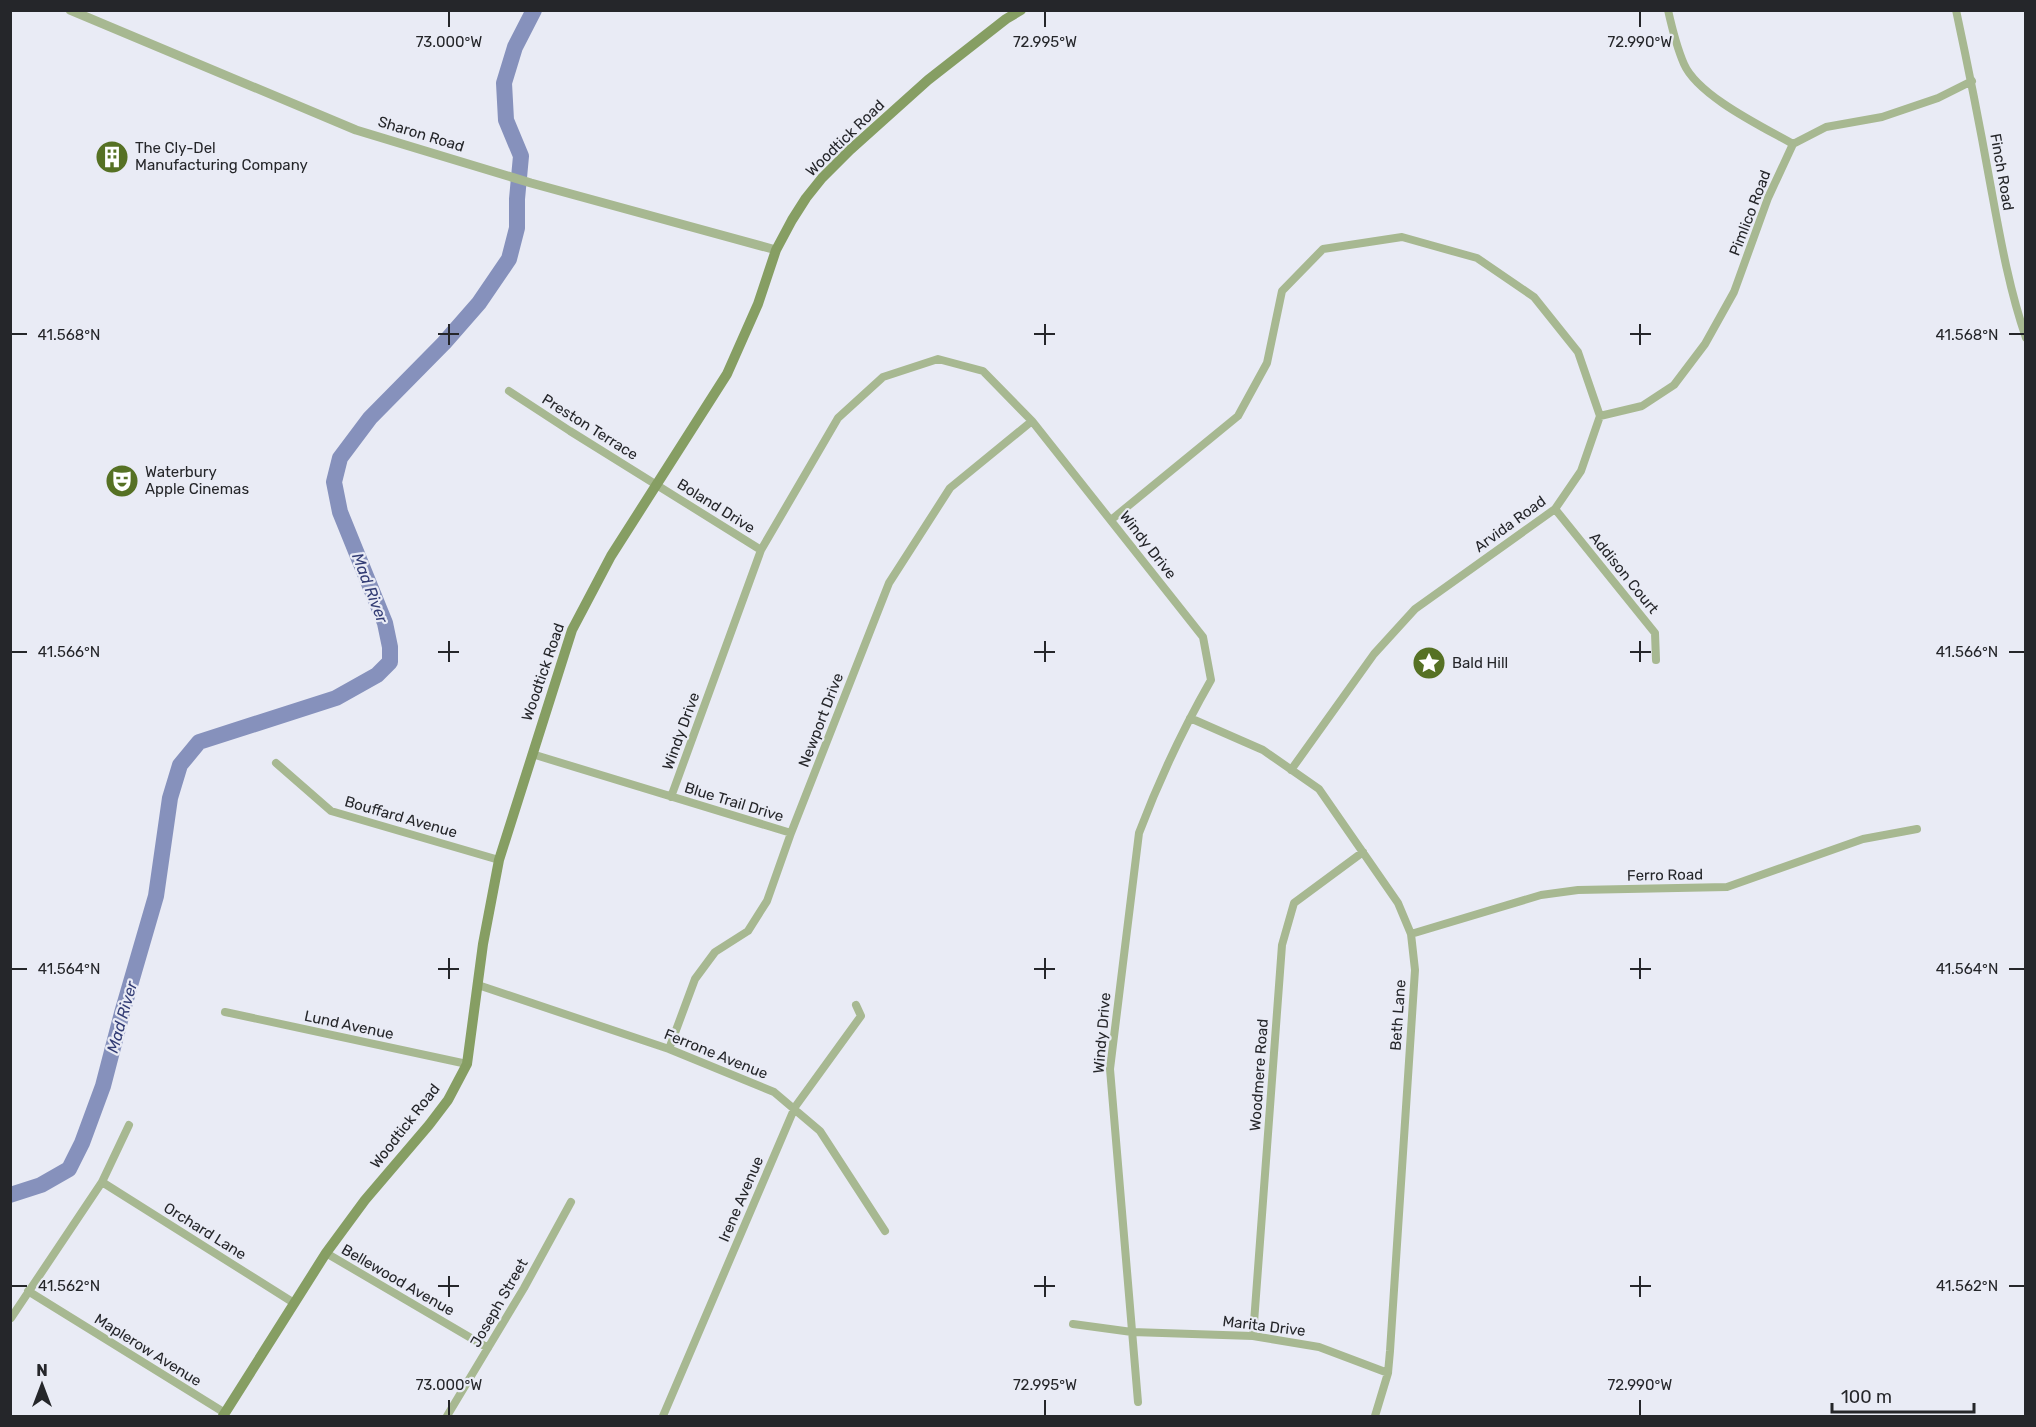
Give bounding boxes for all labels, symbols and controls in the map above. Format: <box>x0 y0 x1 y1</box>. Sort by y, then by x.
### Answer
text: 73.000°W <box>416 33 482 51</box>
text: 72.995°W <box>1013 33 1077 51</box>
text: 72.990°W <box>1608 33 1672 51</box>
street label: Woodtick Road <box>802 96 888 180</box>
street label: Sharon Road <box>376 112 466 156</box>
street label: Finch Road <box>1986 132 2018 212</box>
building icon: The Cly-Del Manufacturing Company <box>94 139 130 175</box>
place label: The Cly-Del Manufacturing Company <box>135 139 308 174</box>
street label: Pimlico Road <box>1725 168 1775 258</box>
text: 41.568°N <box>38 326 100 344</box>
text: 41.568°N <box>1936 326 1998 344</box>
street label: Preston Terrace <box>539 390 641 464</box>
theatre icon: Waterbury Apple Cinemas <box>104 463 140 499</box>
place label: Waterbury Apple Cinemas <box>145 463 249 498</box>
street label: Boland Drive <box>674 475 758 537</box>
street label: Arvida Road <box>1471 492 1549 556</box>
street label: Windy Drive <box>1116 507 1180 583</box>
street label: Addison Court <box>1586 529 1662 617</box>
water label: Mad River <box>348 550 392 627</box>
street label: Woodtick Road <box>518 621 568 723</box>
text: 41.566°N <box>38 643 100 661</box>
text: 41.566°N <box>1936 643 1998 661</box>
place icon: Bald Hill <box>1411 645 1447 681</box>
place label: Bald Hill <box>1452 654 1508 672</box>
street label: Newport Drive <box>795 670 847 770</box>
street label: Windy Drive <box>659 690 703 772</box>
street label: Blue Trail Drive <box>682 778 786 826</box>
street label: Bouffard Avenue <box>343 792 459 842</box>
street label: Ferro Road <box>1627 865 1703 885</box>
text: 41.564°N <box>38 960 100 978</box>
text: 41.564°N <box>1936 960 1998 978</box>
water label: Mad River <box>103 978 142 1055</box>
street label: Beth Lane <box>1387 979 1409 1051</box>
street label: Windy Drive <box>1089 992 1115 1074</box>
street label: Lund Avenue <box>303 1007 395 1043</box>
street label: Woodmere Road <box>1246 1018 1272 1132</box>
street label: Ferrone Avenue <box>662 1025 770 1083</box>
street label: Woodtick Road <box>366 1080 444 1172</box>
street label: Irene Avenue <box>715 1153 767 1245</box>
street label: Orchard Lane <box>160 1199 250 1263</box>
street label: Bellewood Avenue <box>338 1240 458 1320</box>
street label: Joseph Street <box>466 1255 532 1350</box>
text: 41.562°N <box>38 1277 100 1295</box>
text: 41.562°N <box>1936 1277 1998 1295</box>
street label: Maplerow Avenue <box>91 1310 205 1390</box>
street label: Marita Drive <box>1221 1312 1307 1340</box>
north arrow <box>12 1355 72 1415</box>
text: N <box>36 1361 48 1380</box>
text: 73.000°W <box>416 1376 482 1394</box>
text: 72.995°W <box>1013 1376 1077 1394</box>
text: 72.990°W <box>1608 1376 1672 1394</box>
scale bar <box>1832 1376 1974 1414</box>
text: 100 m <box>1841 1386 1892 1408</box>

